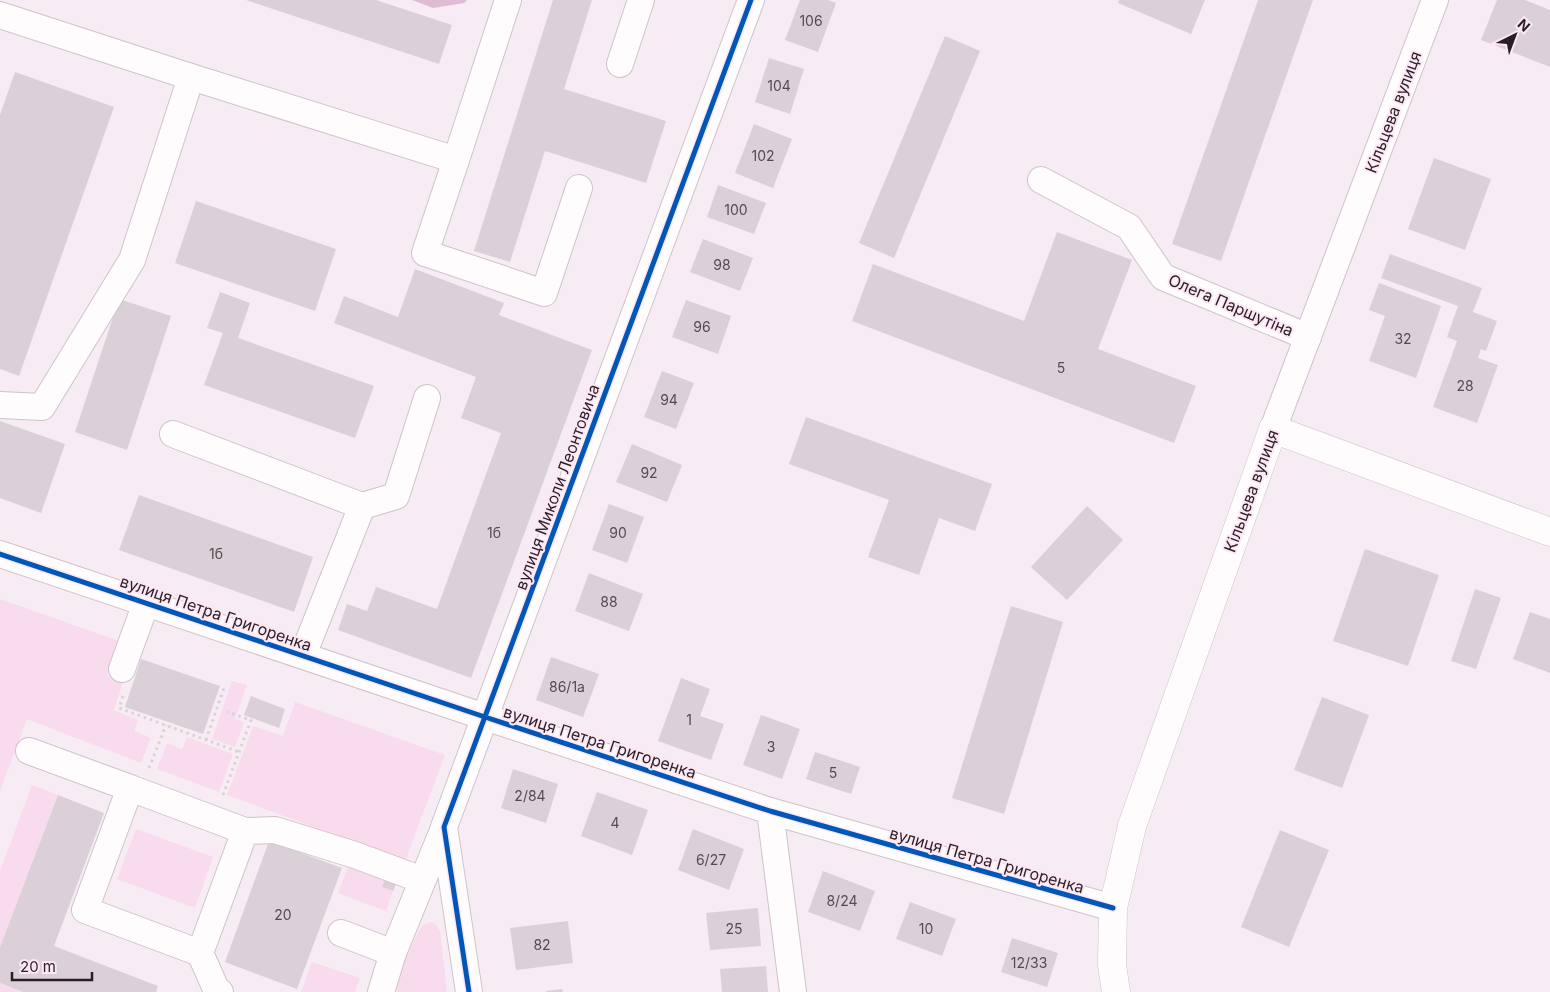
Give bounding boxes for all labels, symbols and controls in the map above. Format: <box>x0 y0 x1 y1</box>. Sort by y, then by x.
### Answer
north arrow <box>1490 10 1540 60</box>
house number: 106 <box>799 12 823 29</box>
text: N <box>1514 15 1534 35</box>
street label: Кільцева вулиця <box>1361 48 1425 176</box>
house number: 104 <box>767 77 791 94</box>
house number: 102 <box>751 147 775 164</box>
house number: 100 <box>724 201 748 218</box>
house number: 98 <box>713 256 731 273</box>
street label: Олега Паршутіна <box>1165 270 1297 340</box>
house number: 96 <box>693 318 711 335</box>
house number: 32 <box>1394 330 1412 347</box>
house number: 5 <box>1057 359 1065 376</box>
house number: 28 <box>1456 377 1474 394</box>
street label: вулиця Миколи Леонтовича <box>510 381 604 593</box>
house number: 94 <box>660 391 678 408</box>
street label: Кільцева вулиця <box>1220 427 1282 555</box>
house number: 92 <box>640 464 658 481</box>
house number: 1б <box>487 524 501 541</box>
house number: 90 <box>609 524 627 541</box>
house number: 1б <box>209 545 223 562</box>
street label: вулиця Петра Григоренка <box>118 571 314 655</box>
house number: 88 <box>600 593 618 610</box>
house number: 86/1а <box>549 678 585 695</box>
street label: вулиця Петра Григоренка <box>501 701 699 783</box>
house number: 1 <box>686 711 692 728</box>
house number: 3 <box>767 738 775 755</box>
house number: 5 <box>829 764 837 781</box>
house number: 2/84 <box>514 787 546 804</box>
house number: 4 <box>610 814 620 831</box>
street label: вулиця Петра Григоренка <box>887 823 1087 897</box>
house number: 6/27 <box>696 851 726 868</box>
house number: 8/24 <box>826 892 858 909</box>
house number: 20 <box>274 906 292 923</box>
house number: 25 <box>725 920 743 937</box>
house number: 10 <box>919 920 933 937</box>
house number: 82 <box>533 936 551 953</box>
scale bar <box>12 950 92 982</box>
house number: 12/33 <box>1011 954 1047 971</box>
text: 20 m <box>20 957 56 976</box>

